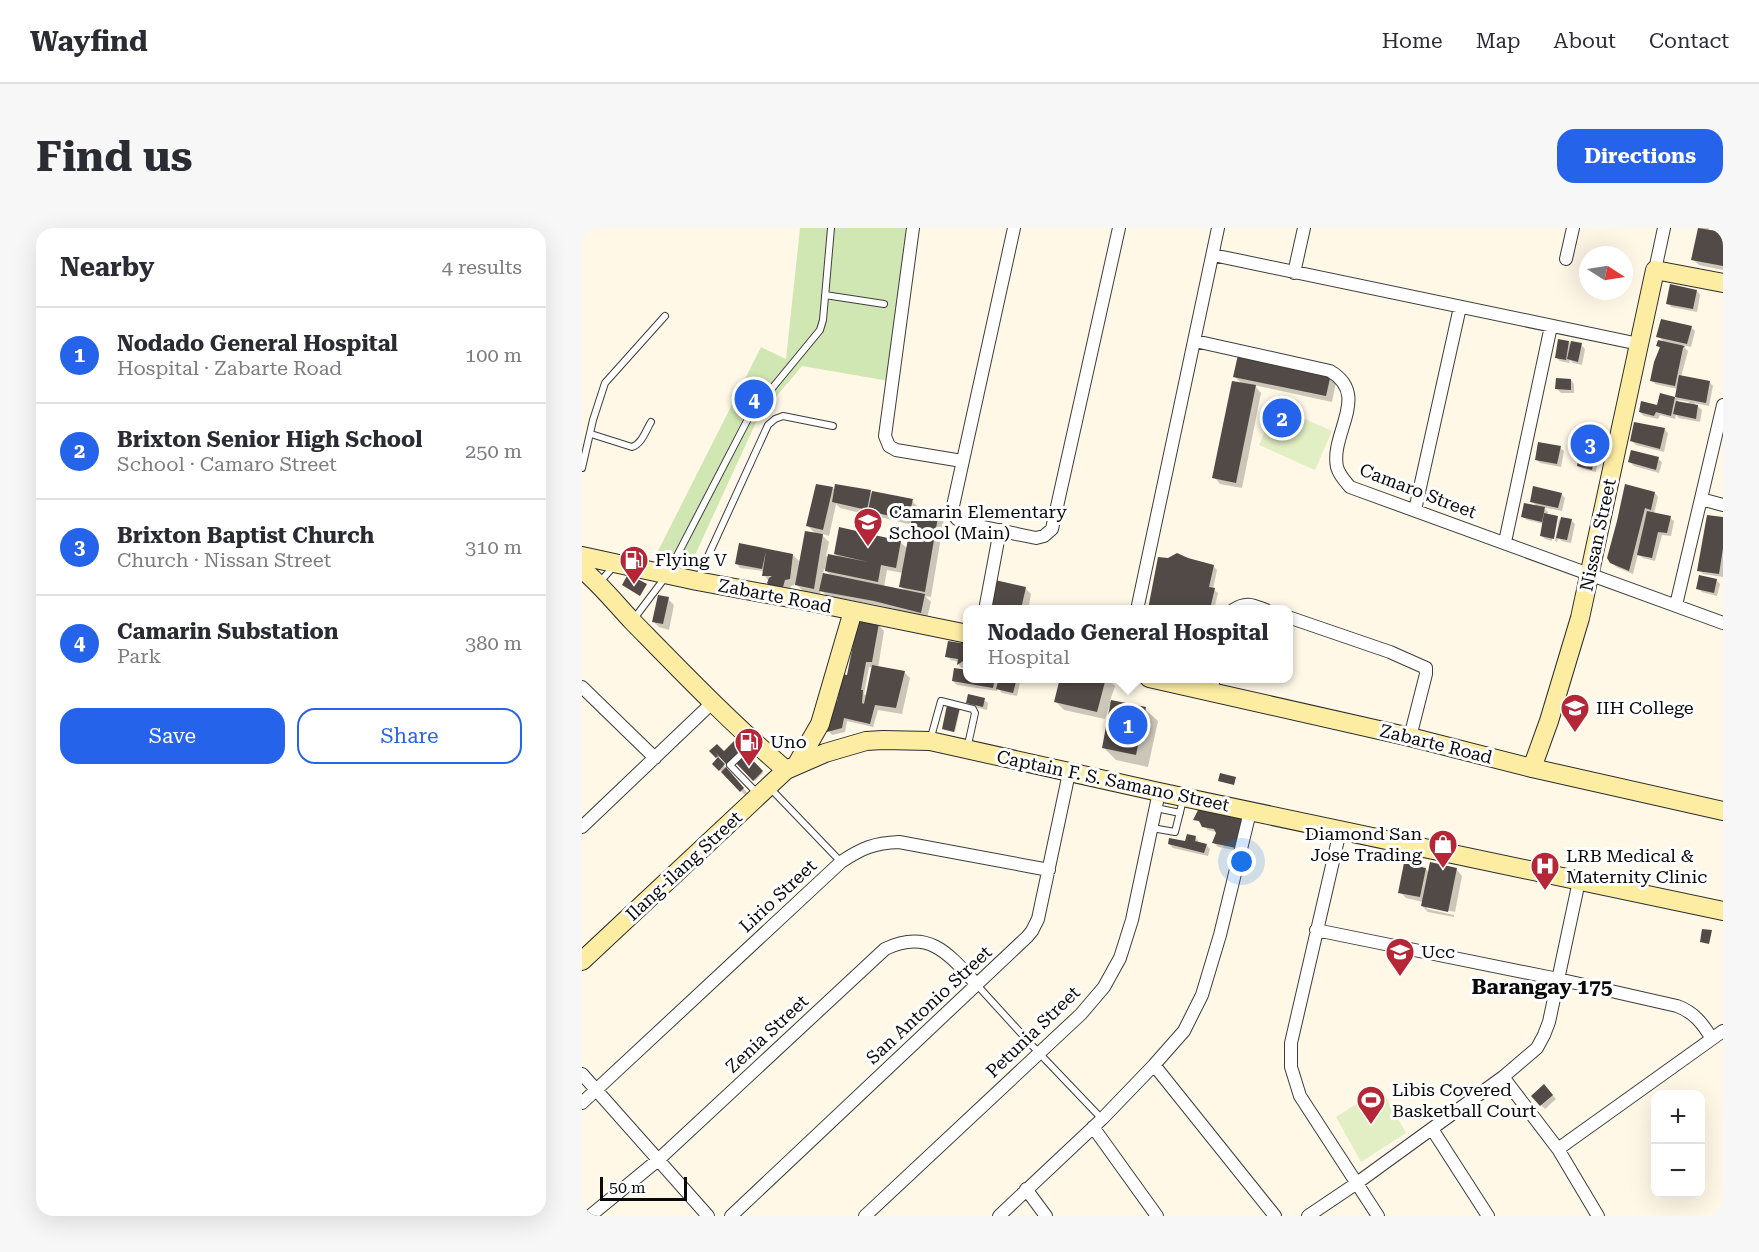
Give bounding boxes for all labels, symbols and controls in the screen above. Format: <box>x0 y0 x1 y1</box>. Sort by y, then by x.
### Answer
text: Wayfind <box>30 25 148 58</box>
text: Home <box>1382 29 1443 53</box>
text: Map <box>1476 29 1521 53</box>
text: About <box>1554 29 1616 53</box>
text: Contact <box>1649 29 1729 53</box>
button: Directions <box>1557 129 1723 183</box>
text: Find us <box>36 132 193 181</box>
north arrow <box>1579 246 1633 300</box>
text: Nearby <box>60 252 154 282</box>
text: 4 results <box>442 255 522 279</box>
text: Nodado General Hospital <box>117 331 398 356</box>
text: 1 <box>74 343 85 367</box>
text: 100 m <box>465 343 522 367</box>
text: Hospital · Zabarte Road <box>117 356 342 380</box>
pin: 4 <box>734 376 774 422</box>
pin: 2 <box>1262 396 1302 441</box>
pin: 3 <box>1570 422 1610 466</box>
text: Brixton Senior High School <box>117 427 423 452</box>
text: 2 <box>74 439 85 463</box>
text: 250 m <box>465 439 522 463</box>
text: School · Camaro Street <box>117 452 337 476</box>
street label: Camaro Street <box>1357 459 1480 523</box>
street label: Nissan Street <box>1575 476 1620 593</box>
place label: Camarin Elementary School (Main) <box>889 501 1067 543</box>
school or university icon: Camarin Elementary School (Main) <box>852 506 884 548</box>
text: Brixton Baptist Church <box>117 523 374 548</box>
text: 3 <box>74 535 85 559</box>
text: 310 m <box>465 535 522 559</box>
fuel station icon: Flying V <box>618 544 650 586</box>
text: Church · Nissan Street <box>117 548 331 572</box>
place label: Flying V <box>655 549 727 570</box>
street label: Zabarte Road <box>717 574 834 617</box>
popup <box>963 605 1293 683</box>
text: Camarin Substation <box>117 619 339 644</box>
text: Nodado General Hospital <box>988 620 1268 645</box>
text: 4 <box>74 631 85 655</box>
text: 380 m <box>465 631 522 655</box>
text: Park <box>117 644 161 668</box>
text: Hospital <box>988 645 1070 669</box>
school or university icon: IIH College <box>1559 692 1591 734</box>
place label: IIH College <box>1596 697 1694 718</box>
pin: 1 <box>1108 702 1148 748</box>
button: Save <box>60 708 285 764</box>
button: Share <box>297 708 522 764</box>
street label: Zabarte Road <box>1378 719 1495 768</box>
fuel station icon: Uno <box>733 726 765 768</box>
place label: Uno <box>770 731 807 752</box>
street label: Captain F. S. Samano Street <box>995 746 1232 815</box>
street label: Ilang-ilang Street <box>621 806 746 925</box>
place label: Diamond San Jose Trading <box>1305 823 1423 865</box>
shop icon: Diamond San Jose Trading <box>1427 828 1459 870</box>
place label: LRB Medical & Maternity Clinic <box>1566 845 1707 887</box>
your location <box>1227 847 1256 876</box>
hospital icon: LRB Medical & Maternity Clinic <box>1529 850 1561 892</box>
street label: Lirio Street <box>735 855 821 936</box>
school or university icon: Ucc <box>1384 936 1416 978</box>
street label: San Antonio Street <box>862 941 996 1068</box>
place label: Ucc <box>1421 941 1455 962</box>
district label: Barangay 175 <box>1472 975 1613 999</box>
street label: Petunia Street <box>981 981 1084 1082</box>
street label: Zenia Street <box>721 990 812 1077</box>
place label: Libis Covered Basketball Court <box>1392 1079 1537 1121</box>
sports icon: Libis Covered Basketball Court <box>1355 1084 1387 1126</box>
map controls <box>1651 1090 1705 1198</box>
button: + <box>1651 1090 1705 1144</box>
button: − <box>1651 1144 1705 1198</box>
scale bar <box>600 1174 687 1202</box>
text: 50 m <box>609 1178 646 1197</box>

